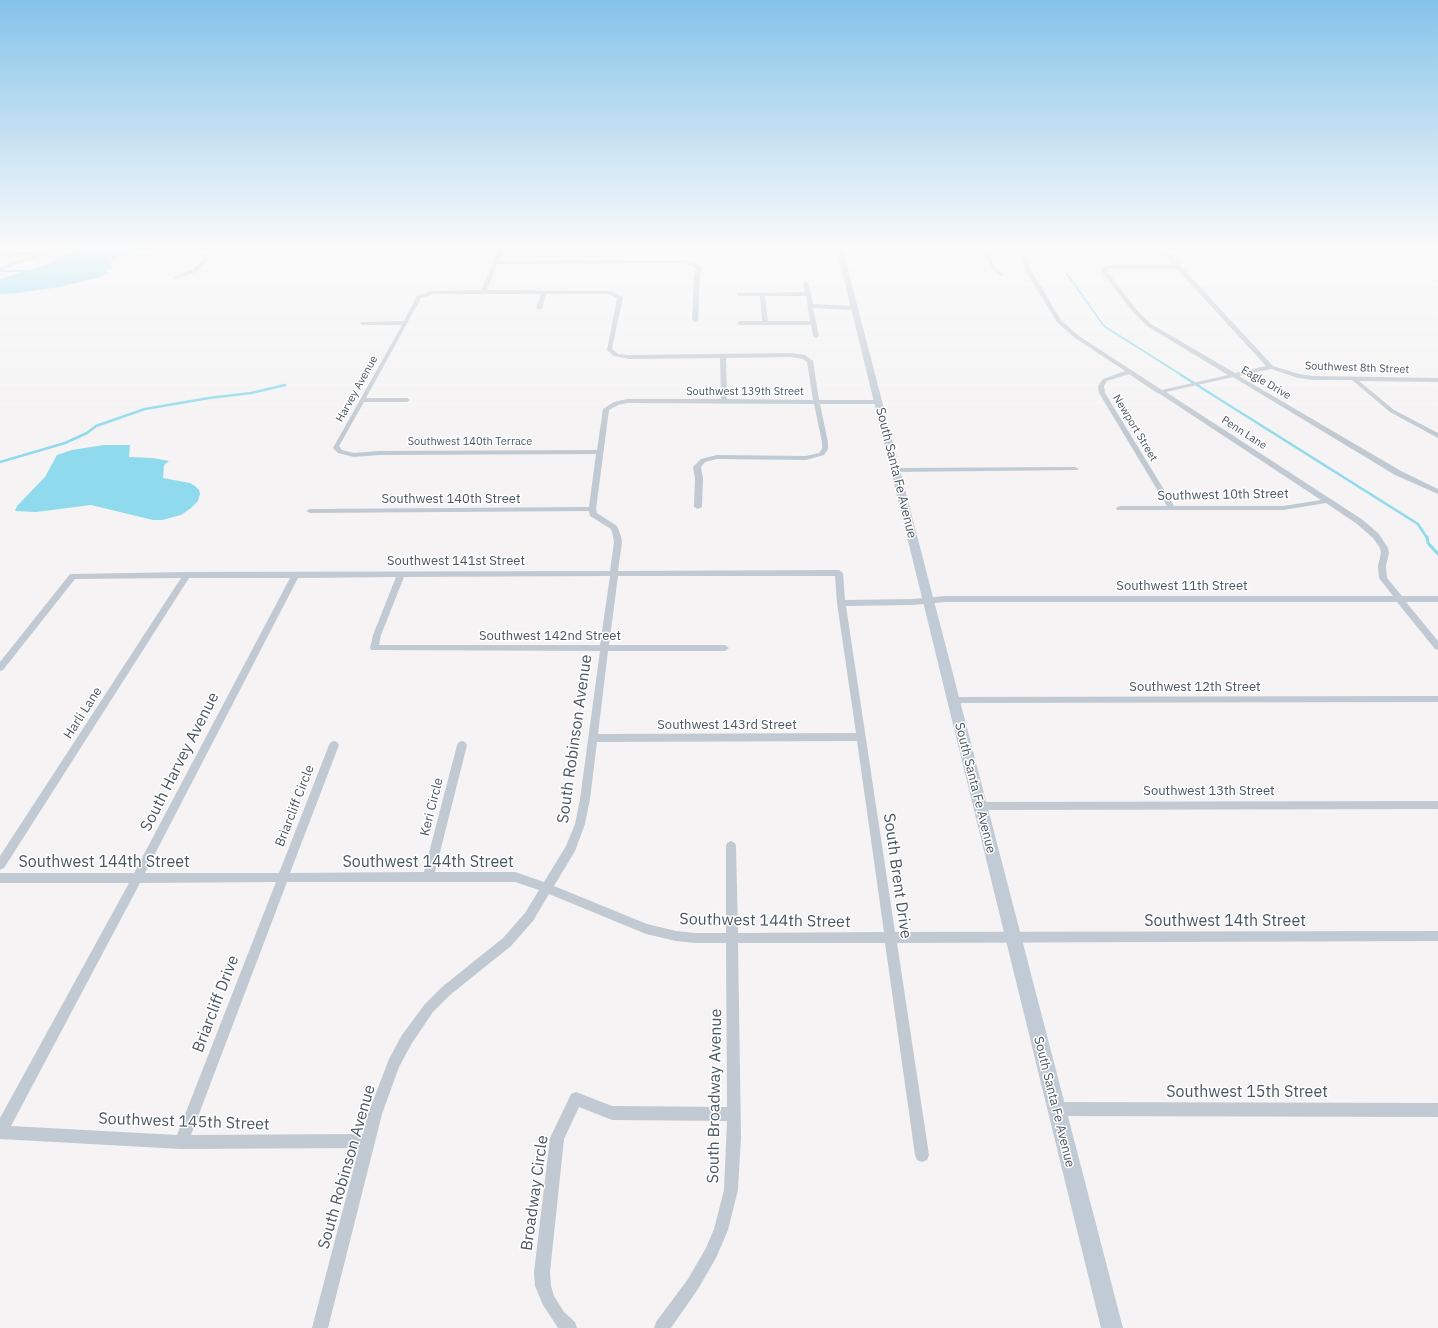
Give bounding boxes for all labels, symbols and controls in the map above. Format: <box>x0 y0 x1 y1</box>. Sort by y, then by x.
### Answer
street label: Harvey Avenue <box>333 353 381 425</box>
street label: Southwest 8th Street <box>1305 360 1409 376</box>
street label: Eagle Drive <box>1239 363 1293 403</box>
street label: Southwest 139th Street <box>686 385 804 399</box>
street label: Newport Street <box>1110 392 1160 464</box>
street label: South Santa Fe Avenue <box>872 406 920 540</box>
street label: Penn Lane <box>1219 414 1269 452</box>
street label: Southwest 140th Terrace <box>408 435 532 449</box>
street label: Southwest 10th Street <box>1157 486 1289 504</box>
street label: Southwest 140th Street <box>381 491 521 507</box>
street label: Southwest 141st Street <box>387 553 525 569</box>
street label: Southwest 11th Street <box>1116 578 1248 594</box>
street label: Southwest 142nd Street <box>479 628 621 644</box>
street label: South Robinson Avenue <box>554 653 596 825</box>
street label: Southwest 12th Street <box>1129 679 1261 695</box>
street label: Harli Lane <box>60 684 106 742</box>
street label: South Harvey Avenue <box>137 689 223 835</box>
street label: Southwest 143rd Street <box>657 717 797 733</box>
street label: South Santa Fe Avenue <box>951 721 999 855</box>
street label: Briarcliff Circle <box>272 763 318 849</box>
street label: Keri Circle <box>417 776 447 838</box>
street label: Southwest 13th Street <box>1143 783 1275 799</box>
street label: South Brent Drive <box>879 812 915 940</box>
street label: Southwest 144th Street <box>18 852 190 872</box>
street label: Southwest 144th Street <box>342 852 514 872</box>
street label: Southwest 144th Street <box>679 910 851 932</box>
street label: Southwest 14th Street <box>1144 911 1306 931</box>
street label: Briarcliff Drive <box>189 953 243 1055</box>
street label: South Broadway Avenue <box>704 1009 726 1183</box>
street label: South Santa Fe Avenue <box>1030 1035 1078 1169</box>
street label: Southwest 15th Street <box>1166 1082 1328 1102</box>
street label: South Robinson Avenue <box>314 1083 380 1251</box>
street label: Southwest 145th Street <box>98 1109 270 1135</box>
street label: Broadway Circle <box>517 1134 553 1252</box>

